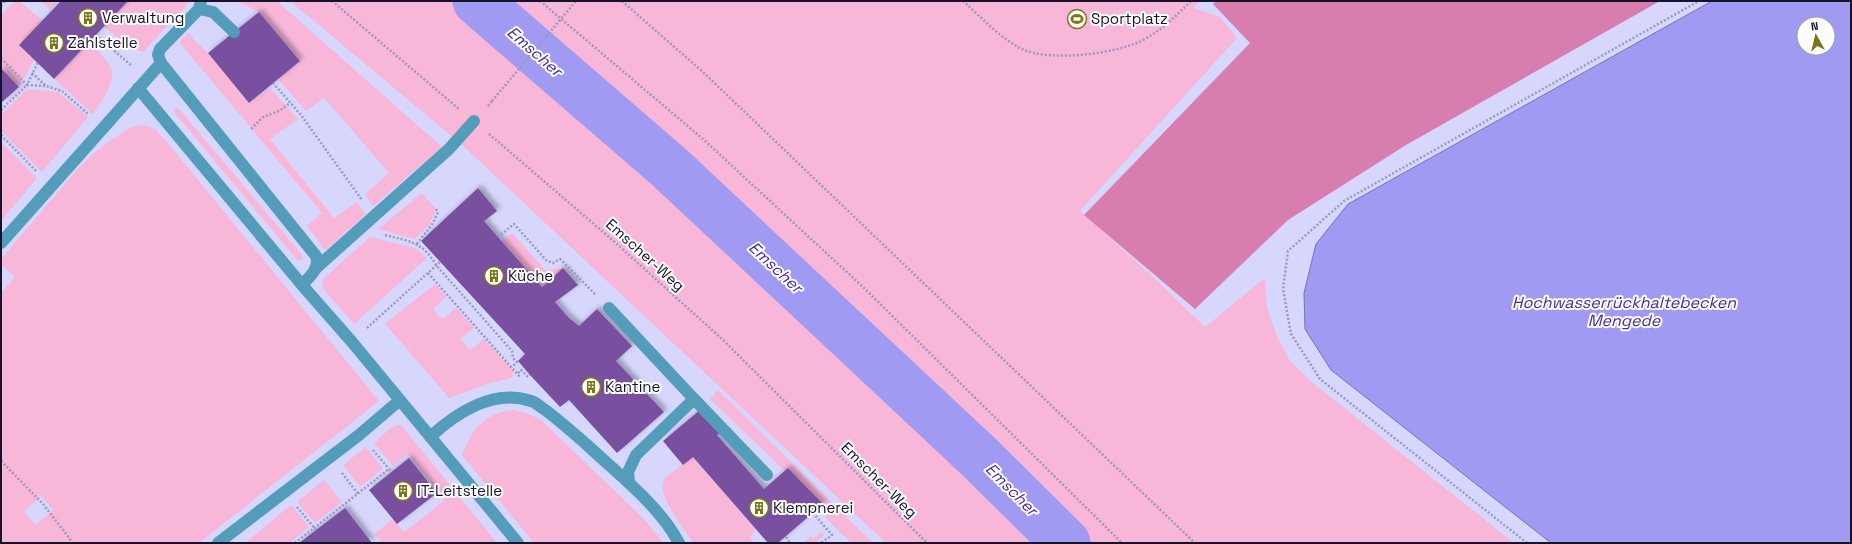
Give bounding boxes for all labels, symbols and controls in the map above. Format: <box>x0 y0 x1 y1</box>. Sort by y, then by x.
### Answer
building icon: Verwaltung <box>77 7 99 29</box>
place label: Verwaltung <box>102 8 184 27</box>
sports icon: Sportplatz <box>1066 8 1088 30</box>
place label: Sportplatz <box>1091 9 1168 28</box>
north arrow <box>1796 16 1836 56</box>
text: N <box>1810 19 1819 34</box>
water label: Emscher <box>503 22 568 82</box>
building icon: Zahlstelle <box>43 32 65 54</box>
place label: Zahlstelle <box>68 33 138 52</box>
street label: Emscher-Weg <box>602 214 689 295</box>
water label: Emscher <box>744 237 808 299</box>
building icon: Küche <box>483 265 505 287</box>
place label: Küche <box>508 266 553 285</box>
water label: Hochwasserrückhaltebecken Mengede <box>1512 292 1737 331</box>
building icon: Kantine <box>580 376 602 398</box>
place label: Kantine <box>605 377 661 396</box>
street label: Emscher-Weg <box>837 438 921 522</box>
water label: Emscher <box>981 459 1044 522</box>
building icon: IT-Leitstelle <box>392 480 414 502</box>
place label: IT-Leitstelle <box>417 481 502 500</box>
building icon: Klempnerei <box>748 497 770 519</box>
place label: Klempnerei <box>773 498 853 517</box>

